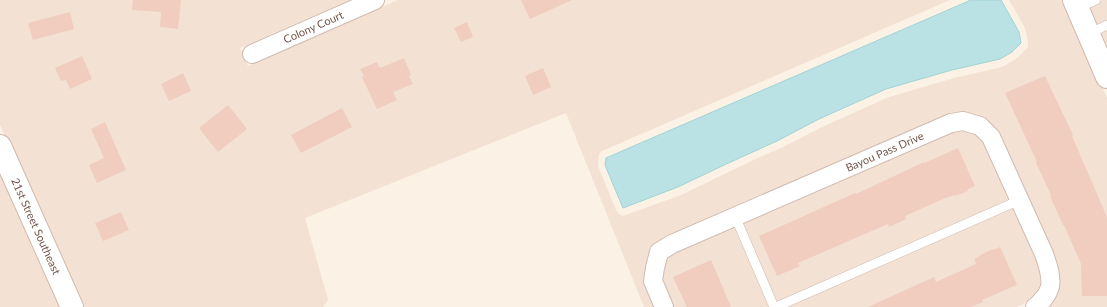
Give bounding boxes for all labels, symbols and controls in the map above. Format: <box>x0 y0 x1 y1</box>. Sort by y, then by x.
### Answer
street label: Colony Court <box>281 8 345 45</box>
street label: Bayou Pass Drive <box>844 129 926 174</box>
street label: 21st Street Southeast <box>9 176 64 277</box>

